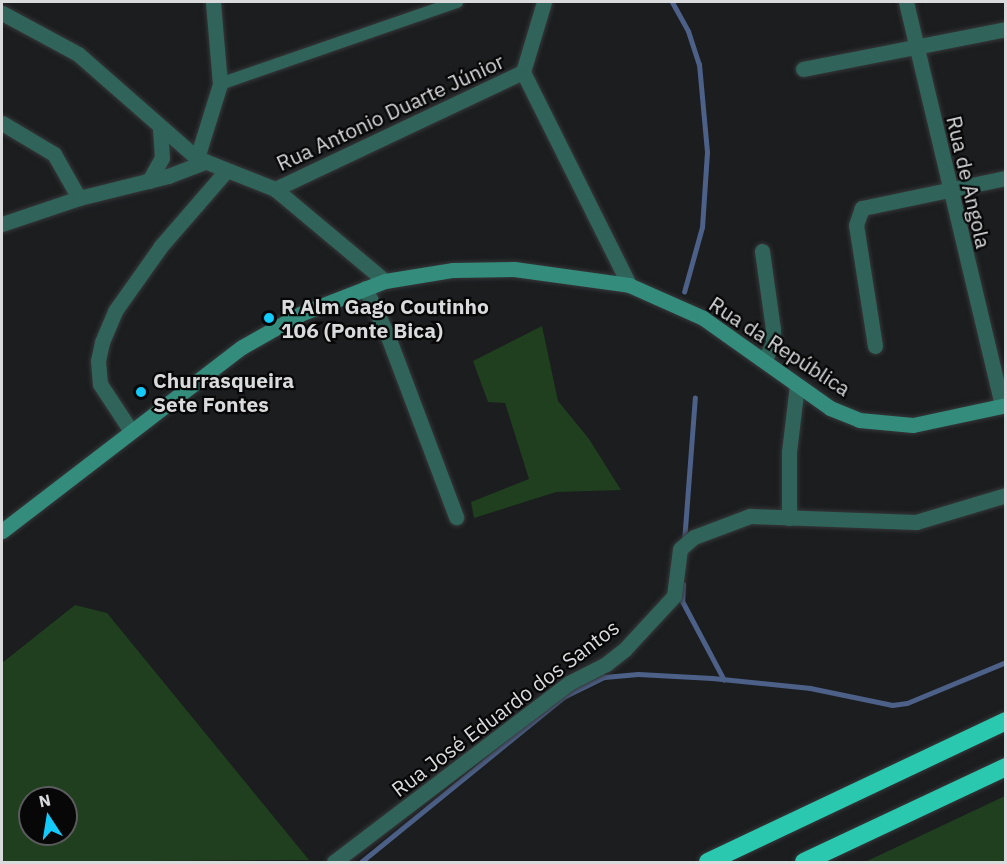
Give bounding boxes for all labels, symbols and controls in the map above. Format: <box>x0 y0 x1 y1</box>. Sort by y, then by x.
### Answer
street label: Rua Antonio Duarte Júnior <box>272 48 508 176</box>
street label: Rua de Angola <box>942 113 996 251</box>
street label: Rua da República <box>705 291 855 401</box>
place label: R Alm Gago Coutinho 106 (Ponte Bica) <box>281 293 489 343</box>
marker: R Alm Gago Coutinho 106 (Ponte Bica) <box>262 311 276 325</box>
place label: Churrasqueira Sete Fontes <box>153 367 294 417</box>
marker: Churrasqueira Sete Fontes <box>134 385 148 399</box>
street label: Rua José Eduardo dos Santos <box>386 614 624 802</box>
north arrow <box>18 786 78 846</box>
text: N <box>37 789 52 811</box>

